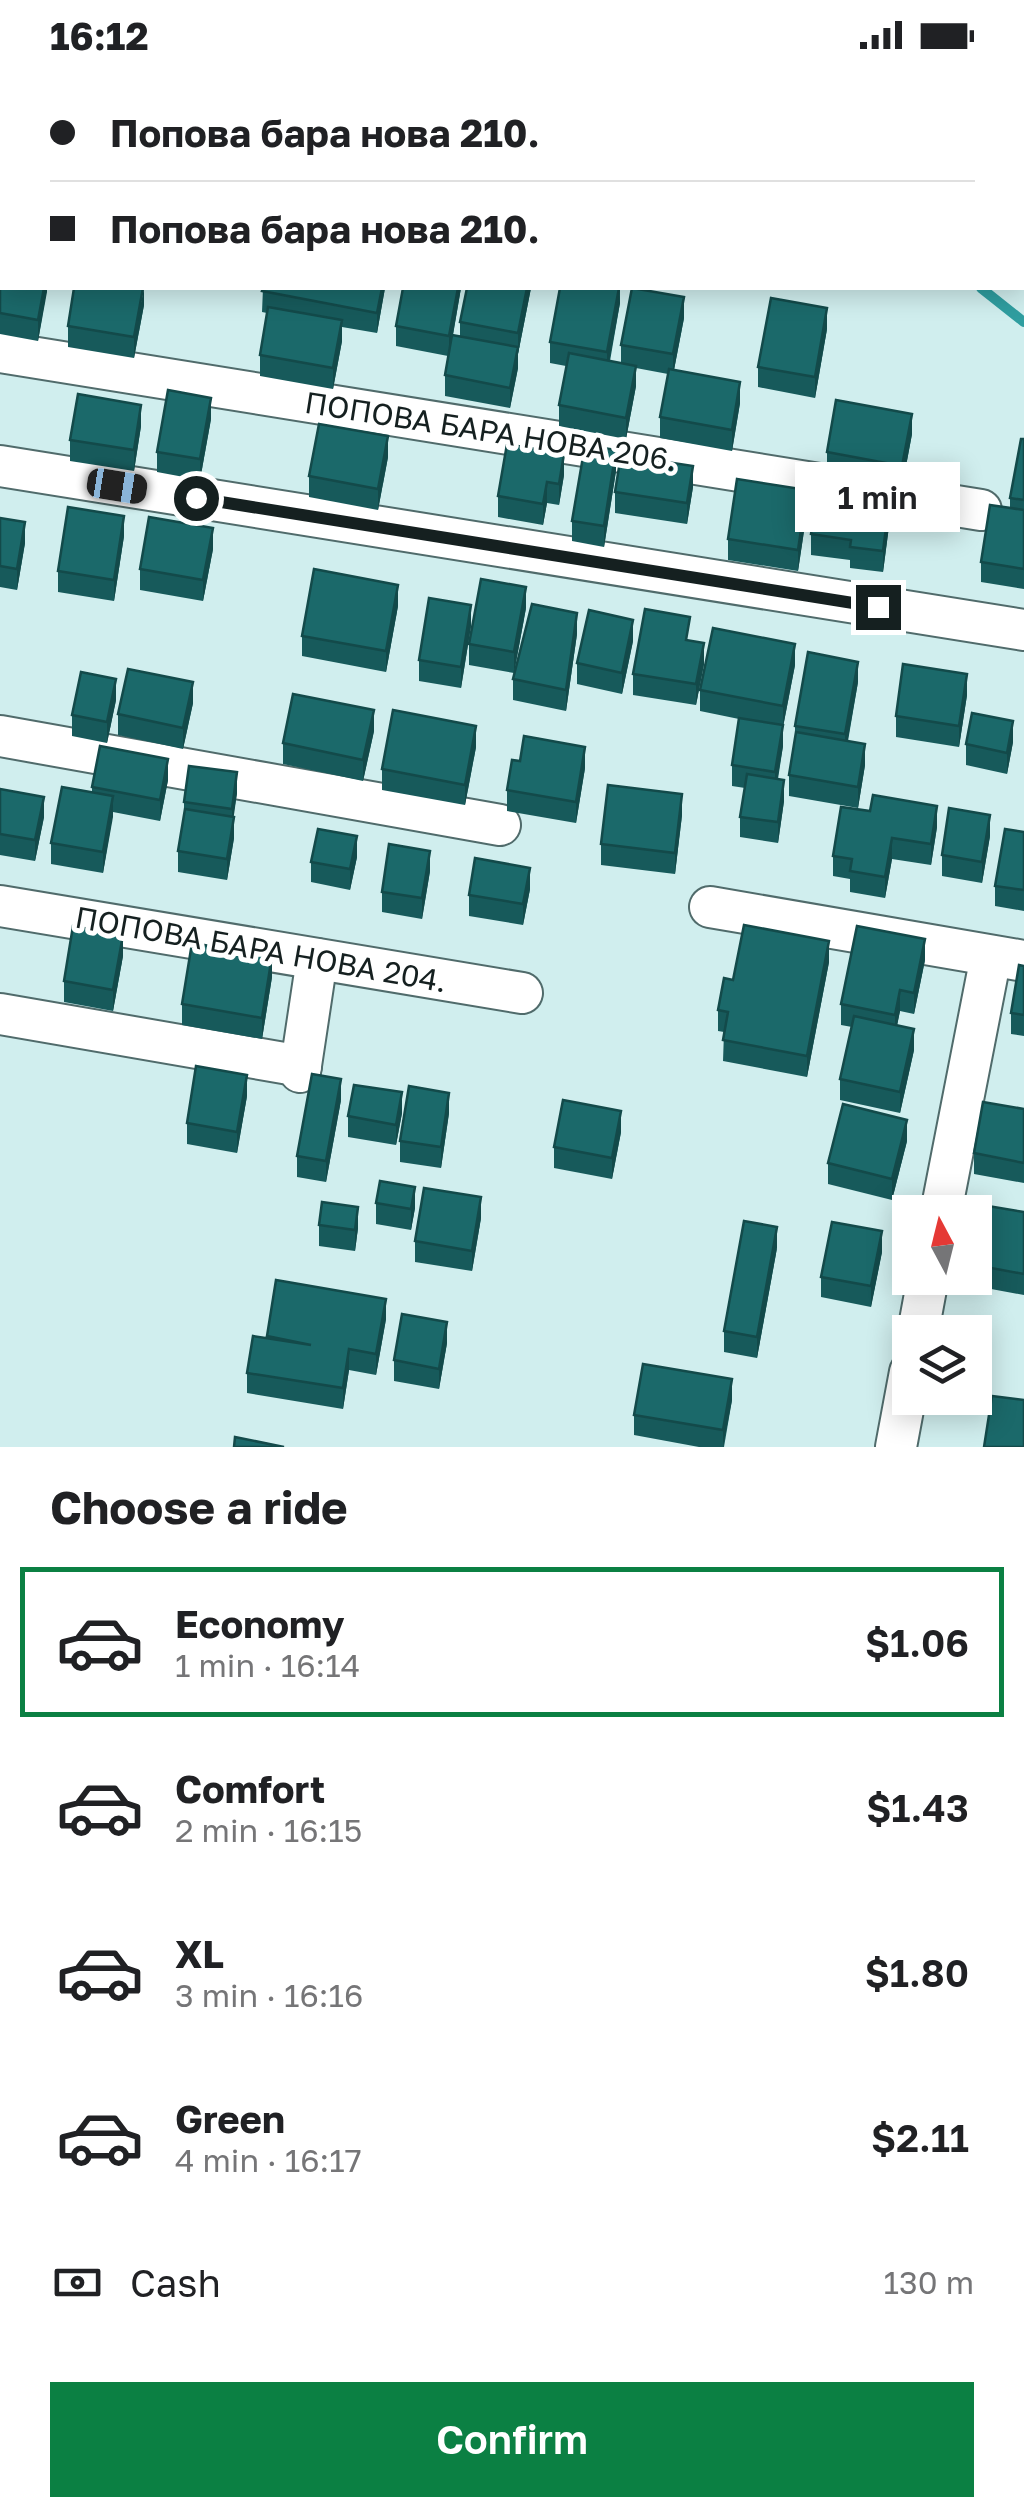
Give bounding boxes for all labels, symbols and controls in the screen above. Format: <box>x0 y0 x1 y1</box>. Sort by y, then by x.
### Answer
text: 16:12 <box>50 13 149 58</box>
text: Попова бара нова 210. <box>110 110 540 155</box>
text: Попова бара нова 210. <box>110 206 540 251</box>
street label: ПОПОВА БАРА НОВА 206. <box>302 384 680 478</box>
callout: 1 min <box>796 462 960 532</box>
car <box>85 466 149 506</box>
route start <box>174 476 219 521</box>
text: 1 min <box>837 478 918 516</box>
route end <box>856 585 901 630</box>
street label: ПОПОВА БАРА НОВА 204. <box>73 899 449 999</box>
north arrow <box>892 1195 992 1295</box>
map controls <box>892 1195 992 1415</box>
button: layers <box>892 1315 992 1415</box>
text: Choose a ride <box>50 1480 348 1534</box>
icon: car <box>55 1597 145 1687</box>
text: Economy <box>175 1601 344 1646</box>
text: $1.06 <box>865 1620 969 1665</box>
text: 1 min · 16:14 <box>175 1646 360 1684</box>
icon: car <box>55 1762 145 1852</box>
text: Comfort <box>175 1766 325 1811</box>
text: $1.43 <box>866 1785 969 1830</box>
text: 2 min · 16:15 <box>175 1811 362 1849</box>
icon: car <box>55 1927 145 2017</box>
text: XL <box>175 1931 224 1976</box>
text: $1.80 <box>865 1950 969 1995</box>
text: 3 min · 16:16 <box>175 1976 363 2014</box>
icon: car <box>55 2092 145 2182</box>
text: Green <box>175 2096 285 2141</box>
text: $2.11 <box>871 2115 969 2160</box>
text: 4 min · 16:17 <box>175 2141 362 2179</box>
icon: cash <box>50 2255 105 2310</box>
text: Cash <box>130 2260 221 2305</box>
text: 130 m <box>884 2263 974 2301</box>
button: Confirm <box>50 2382 974 2497</box>

